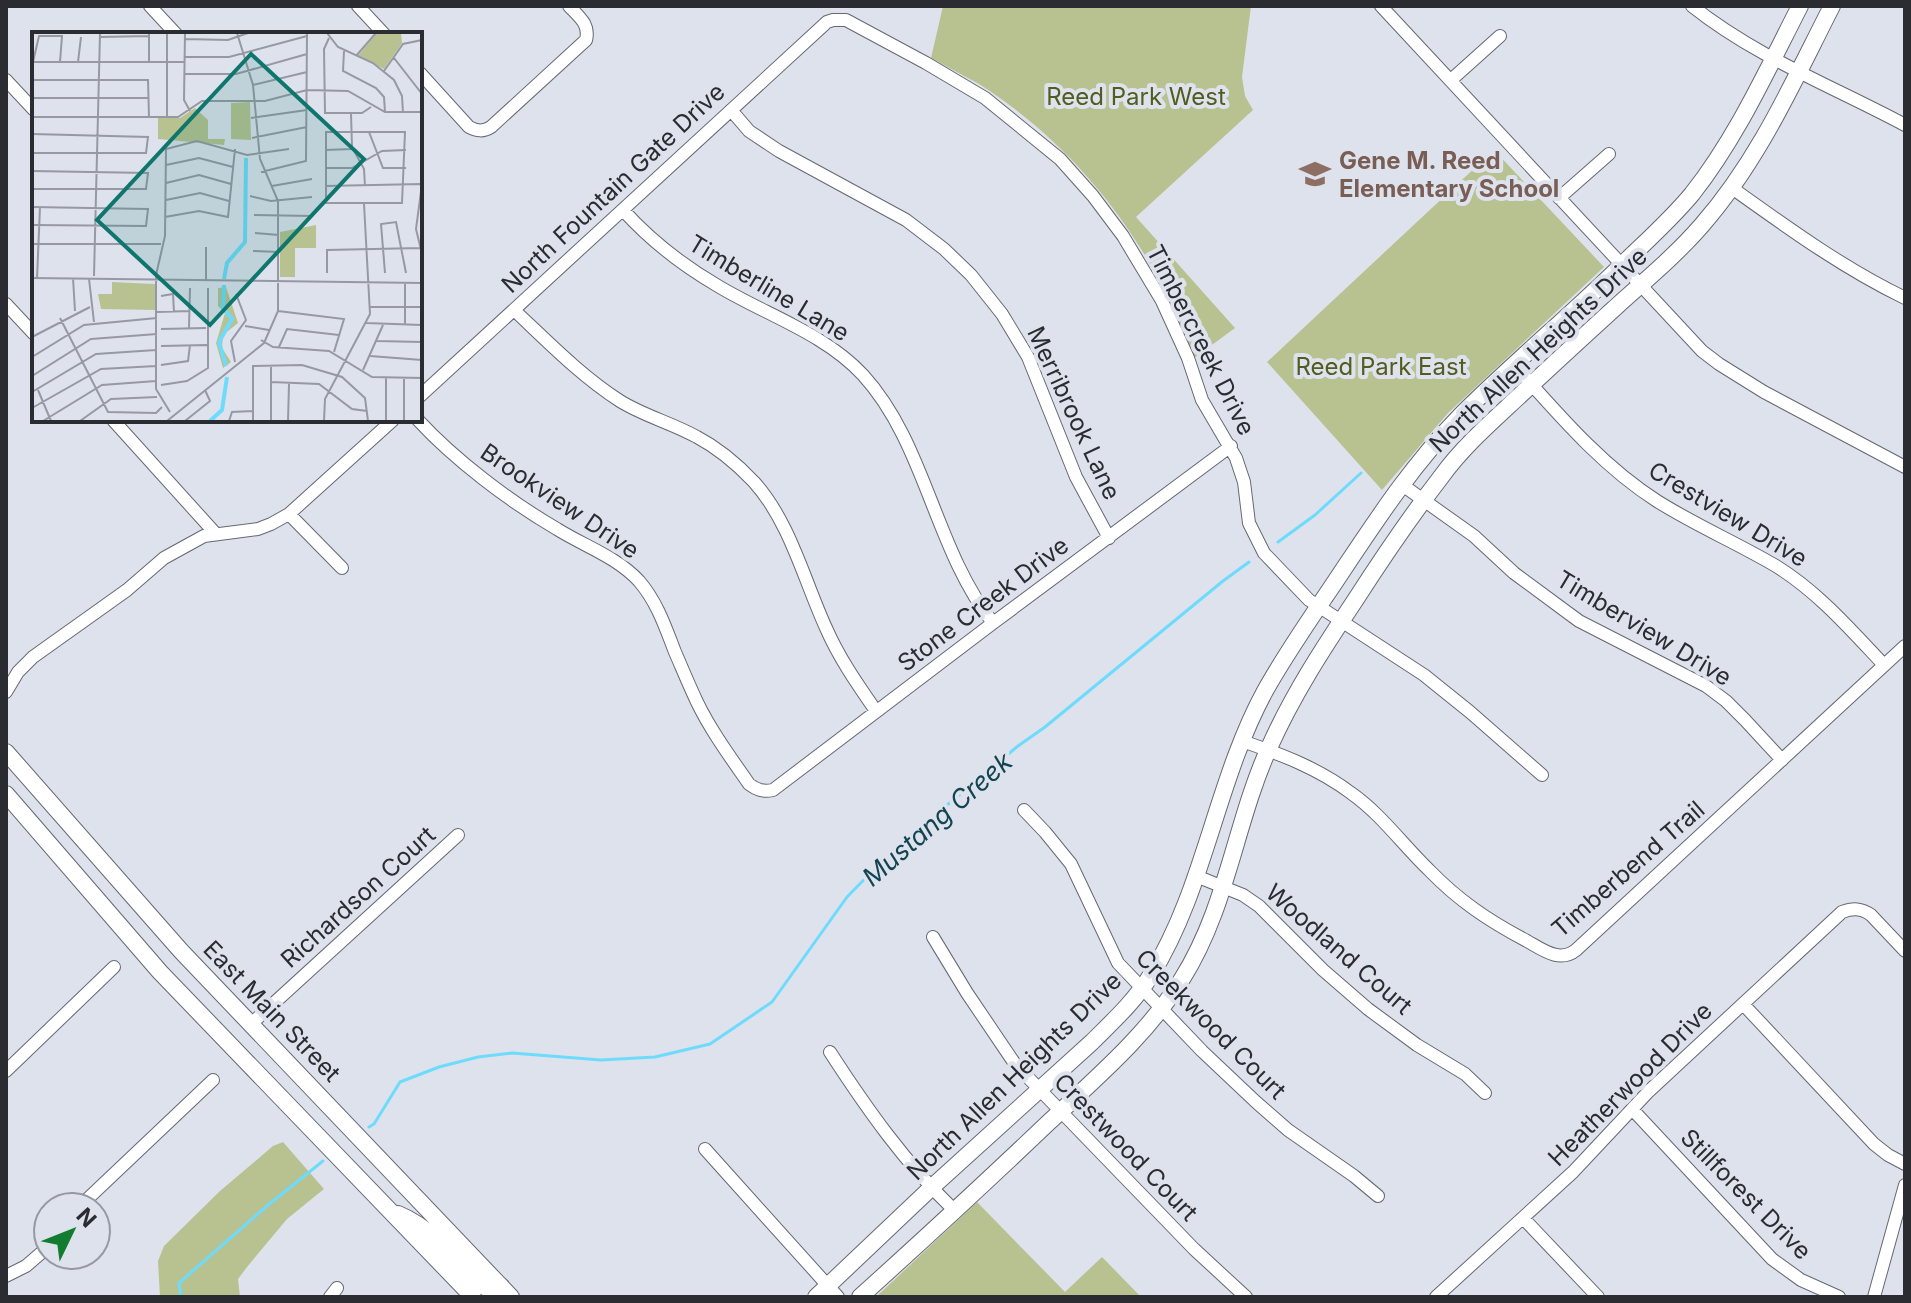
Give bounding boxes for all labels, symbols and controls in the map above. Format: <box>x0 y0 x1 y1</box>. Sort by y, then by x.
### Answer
inset map <box>32 32 422 422</box>
street label: North Fountain Gate Drive <box>496 77 730 299</box>
park label: Reed Park West <box>1046 82 1226 111</box>
place label: Gene M. Reed Elementary School <box>1339 146 1559 203</box>
school or university icon: Gene M. Reed Elementary School <box>1298 157 1332 191</box>
street label: Timberline Lane <box>683 229 855 347</box>
street label: Timbercreek Drive <box>1141 240 1261 440</box>
street label: North Allen Heights Drive <box>1423 242 1653 458</box>
street label: Merribrook Lane <box>1021 322 1127 504</box>
park label: Reed Park East <box>1295 352 1467 381</box>
street label: Brookview Drive <box>475 437 645 565</box>
street label: Crestview Drive <box>1643 455 1813 573</box>
street label: Stone Creek Drive <box>892 530 1074 678</box>
street label: Timberview Drive <box>1551 564 1737 692</box>
water label: Mustang Creek <box>856 745 1019 892</box>
street label: Timberbend Trail <box>1546 795 1710 943</box>
street label: Richardson Court <box>275 820 441 974</box>
street label: Woodland Court <box>1260 878 1418 1020</box>
street label: East Main Street <box>197 934 347 1088</box>
street label: Creekwood Court <box>1130 943 1292 1105</box>
street label: North Allen Heights Drive <box>901 966 1127 1186</box>
street label: Heatherwood Drive <box>1542 996 1718 1172</box>
street label: Crestwood Court <box>1048 1067 1204 1227</box>
street label: Stillforest Drive <box>1675 1123 1817 1265</box>
north arrow <box>32 1191 112 1271</box>
text: N <box>71 1202 102 1232</box>

